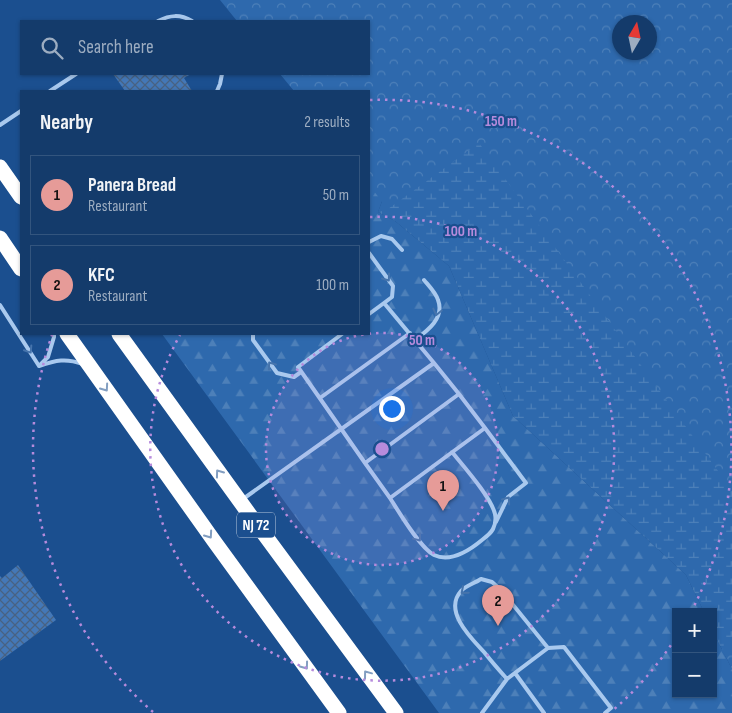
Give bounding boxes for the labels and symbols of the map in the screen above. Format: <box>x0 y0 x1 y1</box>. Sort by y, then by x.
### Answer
north arrow <box>612 15 657 60</box>
text: 150 m <box>485 112 517 131</box>
text: 100 m <box>445 222 477 241</box>
one-way arrow <box>381 272 390 282</box>
one-way arrow <box>433 308 443 316</box>
text: 50 m <box>409 331 435 350</box>
one-way arrow <box>23 344 32 354</box>
one-way arrow <box>268 361 277 371</box>
one-way arrow <box>100 382 108 391</box>
your location <box>379 396 405 422</box>
centre of rings <box>373 440 391 458</box>
one-way arrow <box>216 469 225 479</box>
pin: 1 <box>427 470 459 511</box>
one-way arrow <box>501 496 511 505</box>
road number: NJ 72 <box>237 512 275 538</box>
one-way arrow <box>203 529 212 539</box>
one-way arrow <box>412 532 420 541</box>
one-way arrow <box>461 585 470 594</box>
pin: 2 <box>482 585 514 626</box>
one-way arrow <box>299 660 308 670</box>
one-way arrow <box>365 671 373 680</box>

